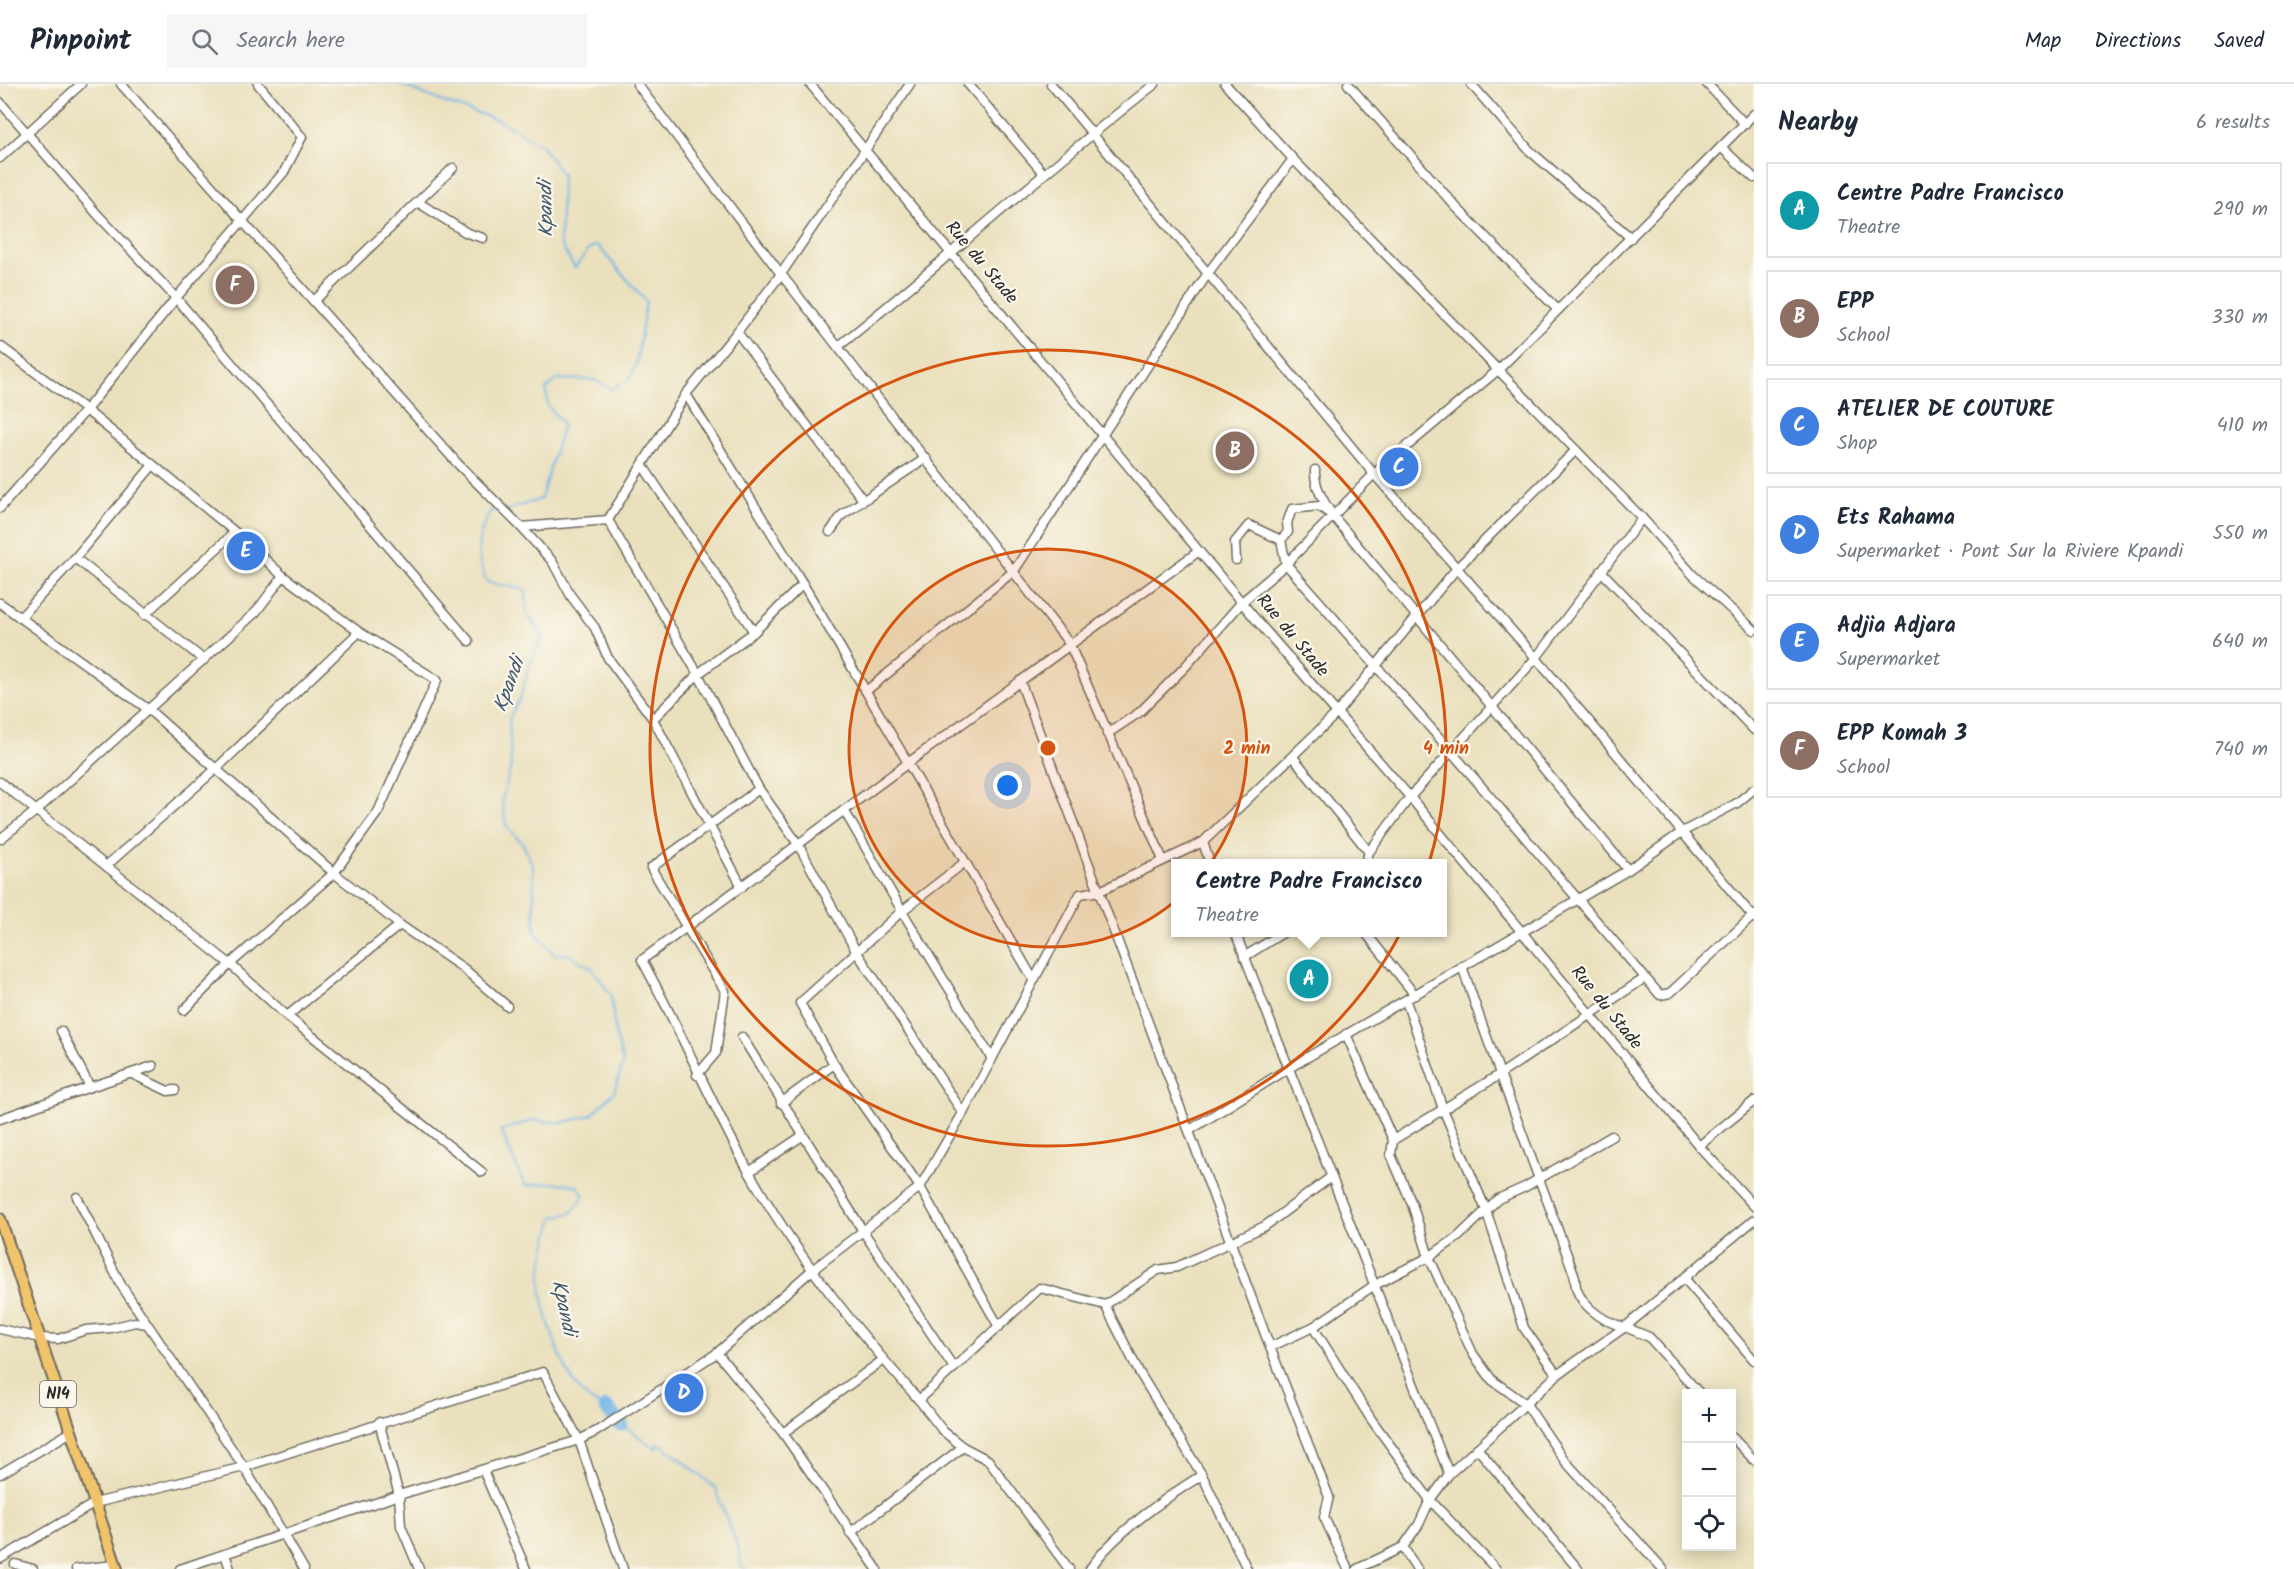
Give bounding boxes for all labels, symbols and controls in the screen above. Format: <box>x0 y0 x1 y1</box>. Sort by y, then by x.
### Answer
search box <box>167 14 587 68</box>
text: Pinpoint <box>30 19 131 64</box>
text: Search here <box>236 24 345 59</box>
icon: search <box>188 25 221 58</box>
text: Map <box>2025 25 2061 58</box>
text: Directions <box>2094 25 2181 58</box>
text: Saved <box>2214 25 2264 58</box>
text: Nearby <box>1778 102 1858 144</box>
text: 6 results <box>2196 107 2270 139</box>
water label: Kpandi <box>530 176 563 237</box>
text: Centre Padre Francisco <box>1837 177 2064 212</box>
text: A <box>1793 194 1806 226</box>
text: 290 m <box>2213 194 2268 226</box>
text: Theatre <box>1837 212 1900 244</box>
street label: Rue du Stade <box>937 215 1025 311</box>
pin: F <box>216 262 254 308</box>
text: EPP <box>1837 285 1873 320</box>
text: B <box>1793 302 1806 334</box>
text: 330 m <box>2211 302 2268 334</box>
text: School <box>1837 320 1890 352</box>
text: ATELIER DE COUTURE <box>1837 393 2054 428</box>
text: C <box>1793 410 1806 442</box>
text: 410 m <box>2217 410 2268 442</box>
pin: B <box>1216 428 1254 473</box>
text: Shop <box>1837 428 1877 460</box>
pin: C <box>1380 444 1418 490</box>
text: Ets Rahama <box>1837 501 1955 536</box>
text: D <box>1793 518 1806 550</box>
text: 550 m <box>2213 518 2268 550</box>
pin: E <box>226 528 266 574</box>
text: Supermarket · Pont Sur la Riviere Kpandi <box>1837 536 2183 568</box>
street label: Rue du Stade <box>1248 588 1336 684</box>
text: Adjia Adjara <box>1837 609 1956 644</box>
text: E <box>1794 626 1805 658</box>
text: 640 m <box>2212 626 2268 658</box>
text: Supermarket <box>1837 644 1940 676</box>
water label: Kpandi <box>485 649 536 717</box>
text: EPP Komah 3 <box>1837 717 1967 752</box>
text: F <box>1794 734 1805 766</box>
text: 740 m <box>2214 734 2268 766</box>
text: 2 min <box>1224 735 1270 764</box>
text: 4 min <box>1423 735 1469 764</box>
centre of rings <box>1038 738 1058 758</box>
text: School <box>1837 752 1890 784</box>
your location <box>993 771 1022 800</box>
popup <box>1171 859 1447 937</box>
text: Centre Padre Francisco <box>1196 865 1422 900</box>
text: Theatre <box>1196 900 1259 932</box>
pin: A <box>1290 956 1328 1002</box>
street label: Rue du Stade <box>1563 959 1649 1057</box>
water label: Kpandi <box>542 1277 585 1343</box>
pin: D <box>664 1370 704 1416</box>
road number: N14 <box>40 1381 76 1407</box>
map controls <box>1682 1389 1736 1551</box>
button: + <box>1682 1389 1736 1443</box>
button: − <box>1682 1443 1736 1497</box>
button: locate <box>1682 1497 1736 1551</box>

